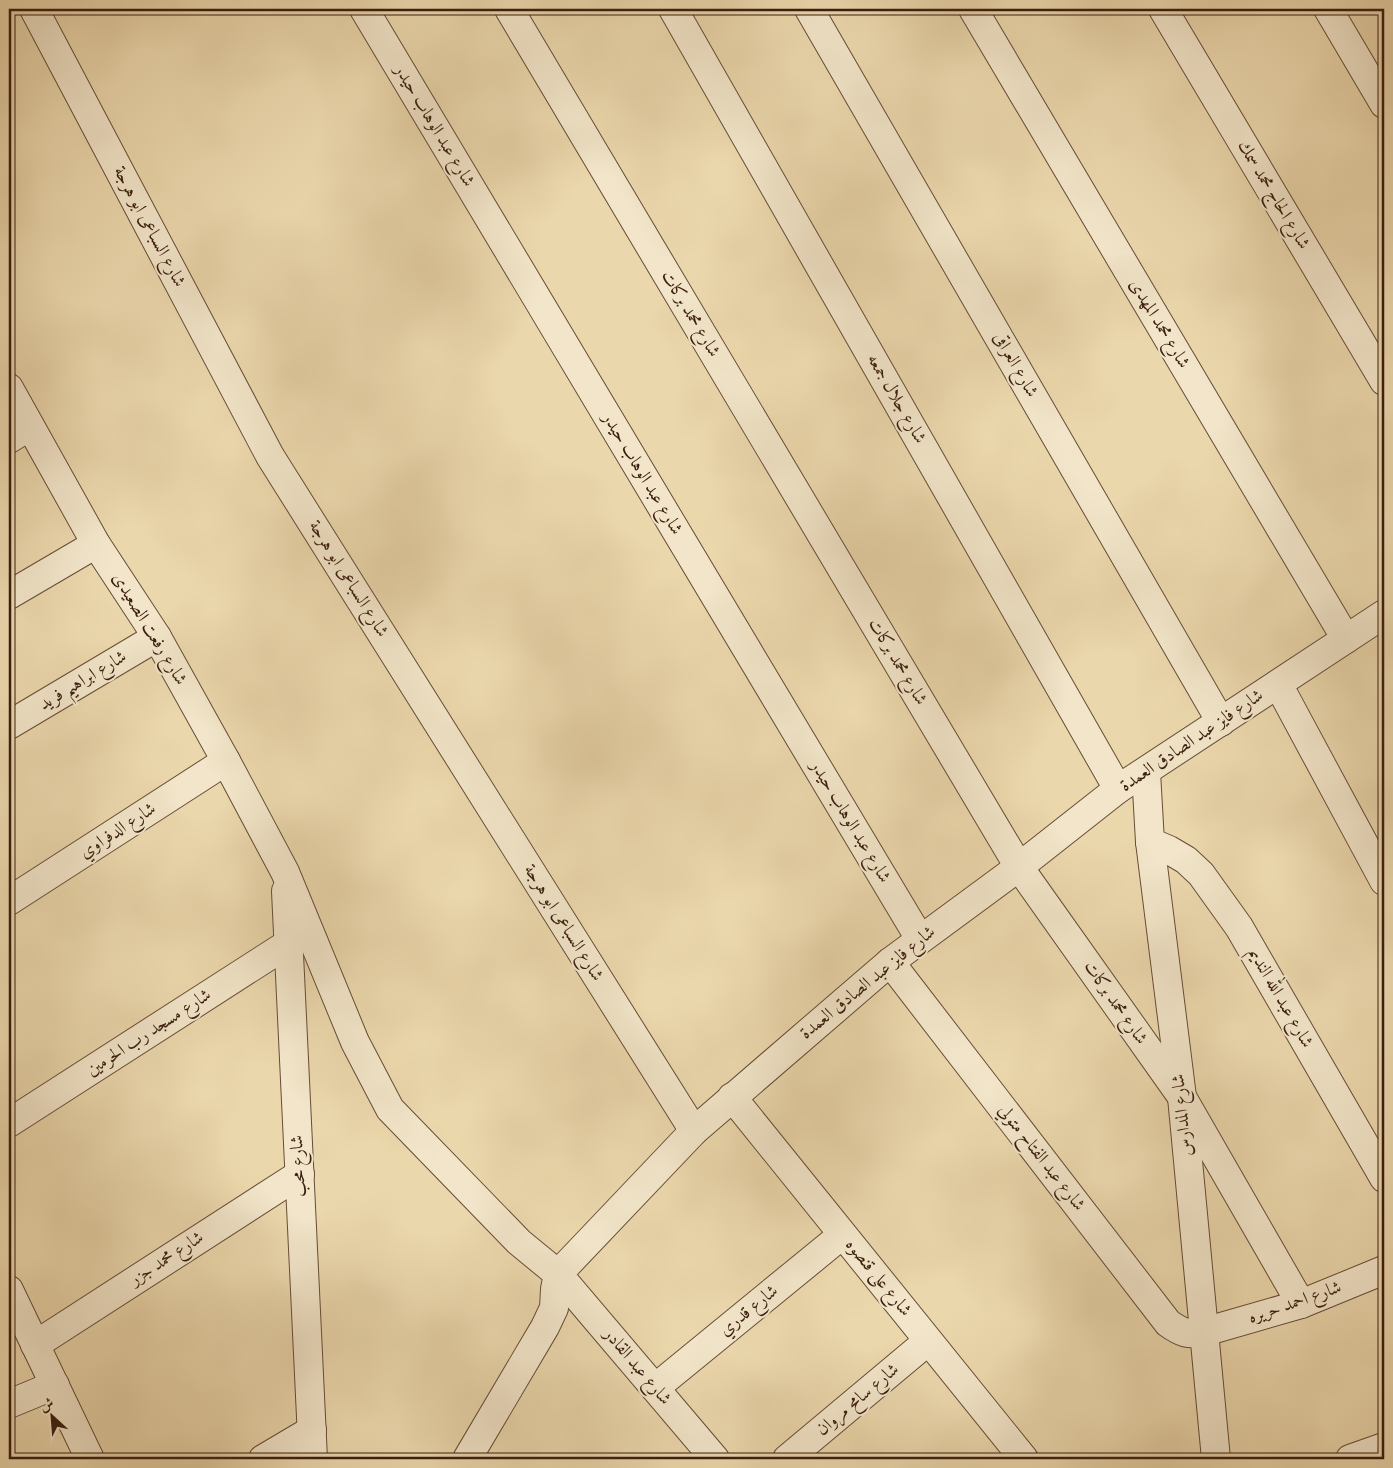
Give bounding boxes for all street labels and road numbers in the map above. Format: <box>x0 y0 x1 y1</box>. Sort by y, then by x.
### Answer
street label: شارع عبد الوهاب حيدر <box>386 59 480 192</box>
street label: شارع الحاج محمد سمك <box>1229 136 1315 255</box>
street label: شارع السباعى ابو هرجة <box>106 163 191 292</box>
street label: شارع محمد بركات <box>653 266 725 363</box>
street label: شارع محمد المهدى <box>1122 275 1195 374</box>
street label: شارع العراقى <box>985 328 1043 403</box>
street label: شارع جلال جمعه <box>859 350 931 449</box>
street label: شارع عبد الوهاب حيدر <box>594 407 688 540</box>
street label: شارع السباعى ابو هرجة <box>301 516 393 643</box>
street label: شارع رفعت الصعيدى <box>105 568 192 691</box>
street label: شارع محمد بركات <box>860 614 932 711</box>
street label: شارع ابراهيم فريد <box>35 646 134 720</box>
street label: شارع فايز عبد الصادق العمدة <box>1116 684 1269 799</box>
street label: شارع عبد الوهاب حيدر <box>802 755 896 888</box>
street label: شارع الدفراوي <box>75 798 162 866</box>
street label: شارع السباعى ابو هرجة <box>516 860 608 987</box>
street label: شارع فايز عبد الصادق العمدة <box>795 921 942 1046</box>
street label: شارع عبد الله النديم <box>1239 942 1321 1054</box>
street label: شارع محمد بركات <box>1076 957 1152 1051</box>
street label: شارع مسجد رب الحرمين <box>82 984 217 1084</box>
street label: شارع المدارس <box>1167 1072 1201 1157</box>
street label: شارع عبد الفتاح متولي <box>990 1100 1090 1218</box>
street label: شارع محب <box>286 1134 314 1198</box>
street label: شارع محمد جزر <box>124 1227 209 1294</box>
street label: شارع على قنصوه <box>838 1234 916 1323</box>
street label: شارع احمد حريره <box>1245 1276 1345 1332</box>
street label: شارع قدري <box>715 1280 785 1343</box>
street label: شارع عبد القادر <box>595 1322 676 1412</box>
street label: شارع سامح مروان <box>812 1359 906 1444</box>

